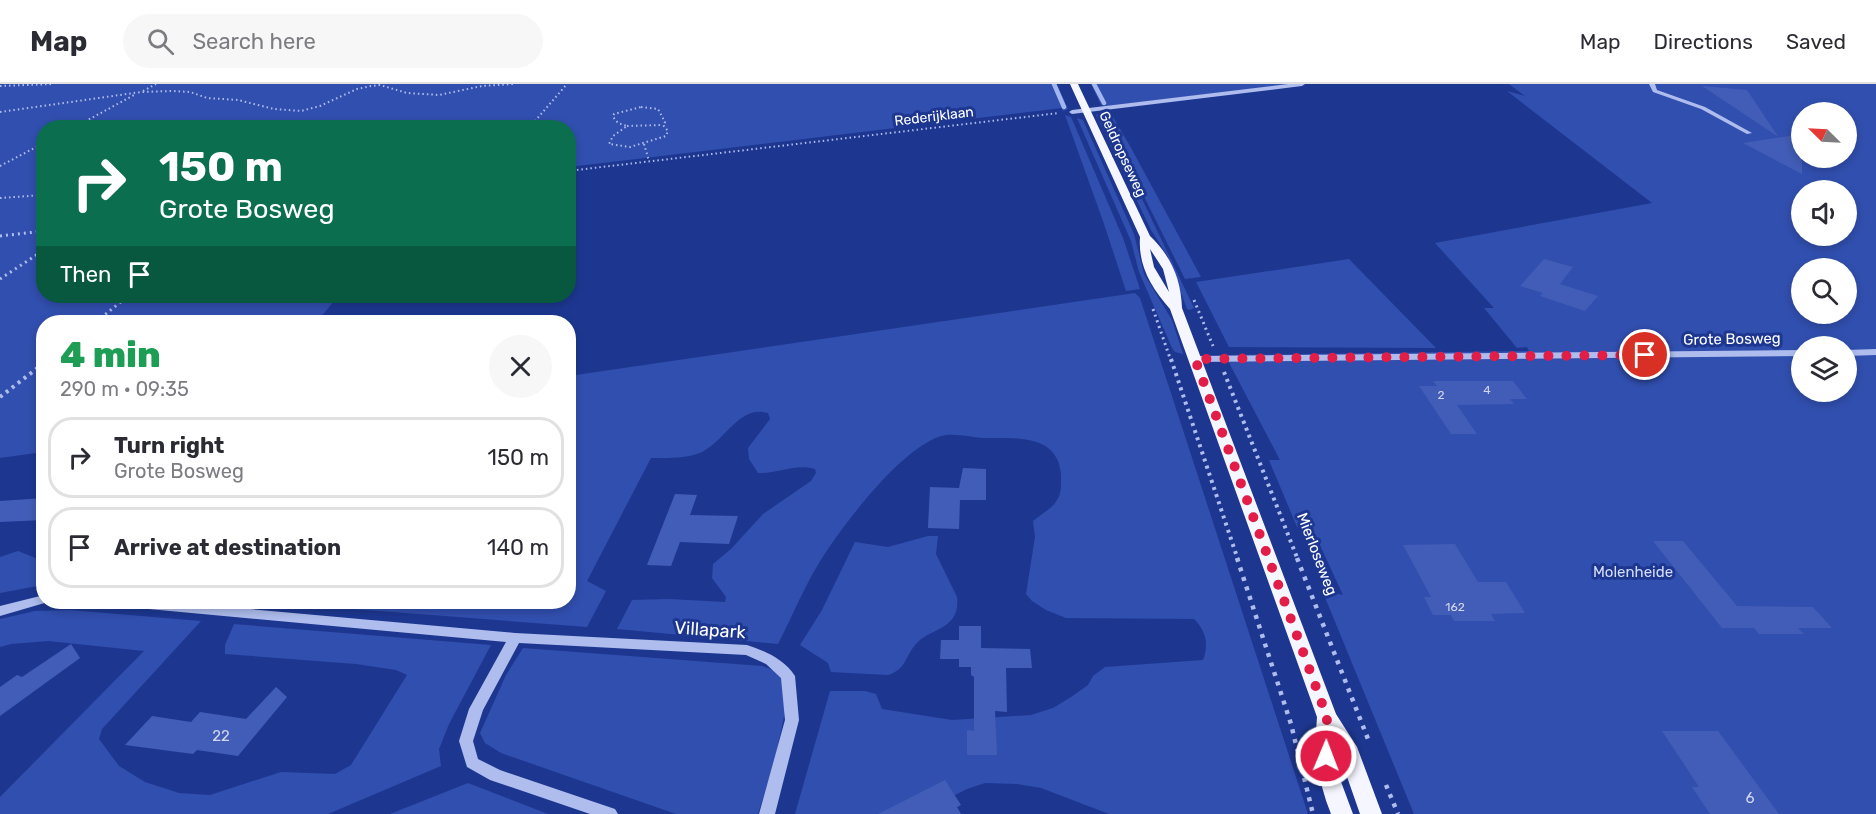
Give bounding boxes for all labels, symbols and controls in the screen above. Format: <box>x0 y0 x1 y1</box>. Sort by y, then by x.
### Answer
search box <box>123 14 543 68</box>
text: Map <box>30 25 87 58</box>
icon: search <box>144 25 177 58</box>
text: Search here <box>192 28 316 55</box>
text: Map <box>1580 29 1621 54</box>
text: Directions <box>1654 29 1753 54</box>
text: Saved <box>1786 29 1846 54</box>
north arrow <box>1791 102 1857 168</box>
map controls <box>1791 102 1857 402</box>
street label: Rederijklaan <box>893 103 975 130</box>
street label: Geldropseweg <box>1095 109 1150 200</box>
text: 150 m <box>159 142 283 192</box>
icon: right <box>60 144 138 222</box>
button: sound <box>1791 180 1857 246</box>
text: Grote Bosweg <box>159 193 335 225</box>
icon: arrive <box>123 258 156 291</box>
button: search <box>1791 258 1857 324</box>
text: Then <box>60 261 111 288</box>
pin <box>1619 329 1670 380</box>
street label: Grote Bosweg <box>1683 329 1781 349</box>
text: 4 min <box>60 333 161 376</box>
button: close <box>489 335 552 398</box>
button: layers <box>1791 336 1857 402</box>
icon: arrive <box>1628 338 1661 371</box>
text: 290 m · 09:35 <box>60 377 189 401</box>
house number: 4 <box>1483 383 1491 397</box>
house number: 2 <box>1437 388 1445 402</box>
text: Turn right <box>114 432 224 459</box>
icon: right <box>63 441 96 474</box>
text: 150 m <box>488 444 549 471</box>
text: Grote Bosweg <box>114 459 244 483</box>
street label: Mierloseweg <box>1293 510 1341 598</box>
icon: arrive <box>63 531 96 564</box>
text: Arrive at destination <box>114 534 341 561</box>
text: 140 m <box>487 534 549 561</box>
park label: Molenheide <box>1593 563 1673 581</box>
house number: 162 <box>1445 600 1465 614</box>
street label: Villapark <box>674 617 747 644</box>
position arrow <box>1294 724 1358 788</box>
house number: 22 <box>212 727 230 745</box>
house number: 6 <box>1745 789 1755 807</box>

